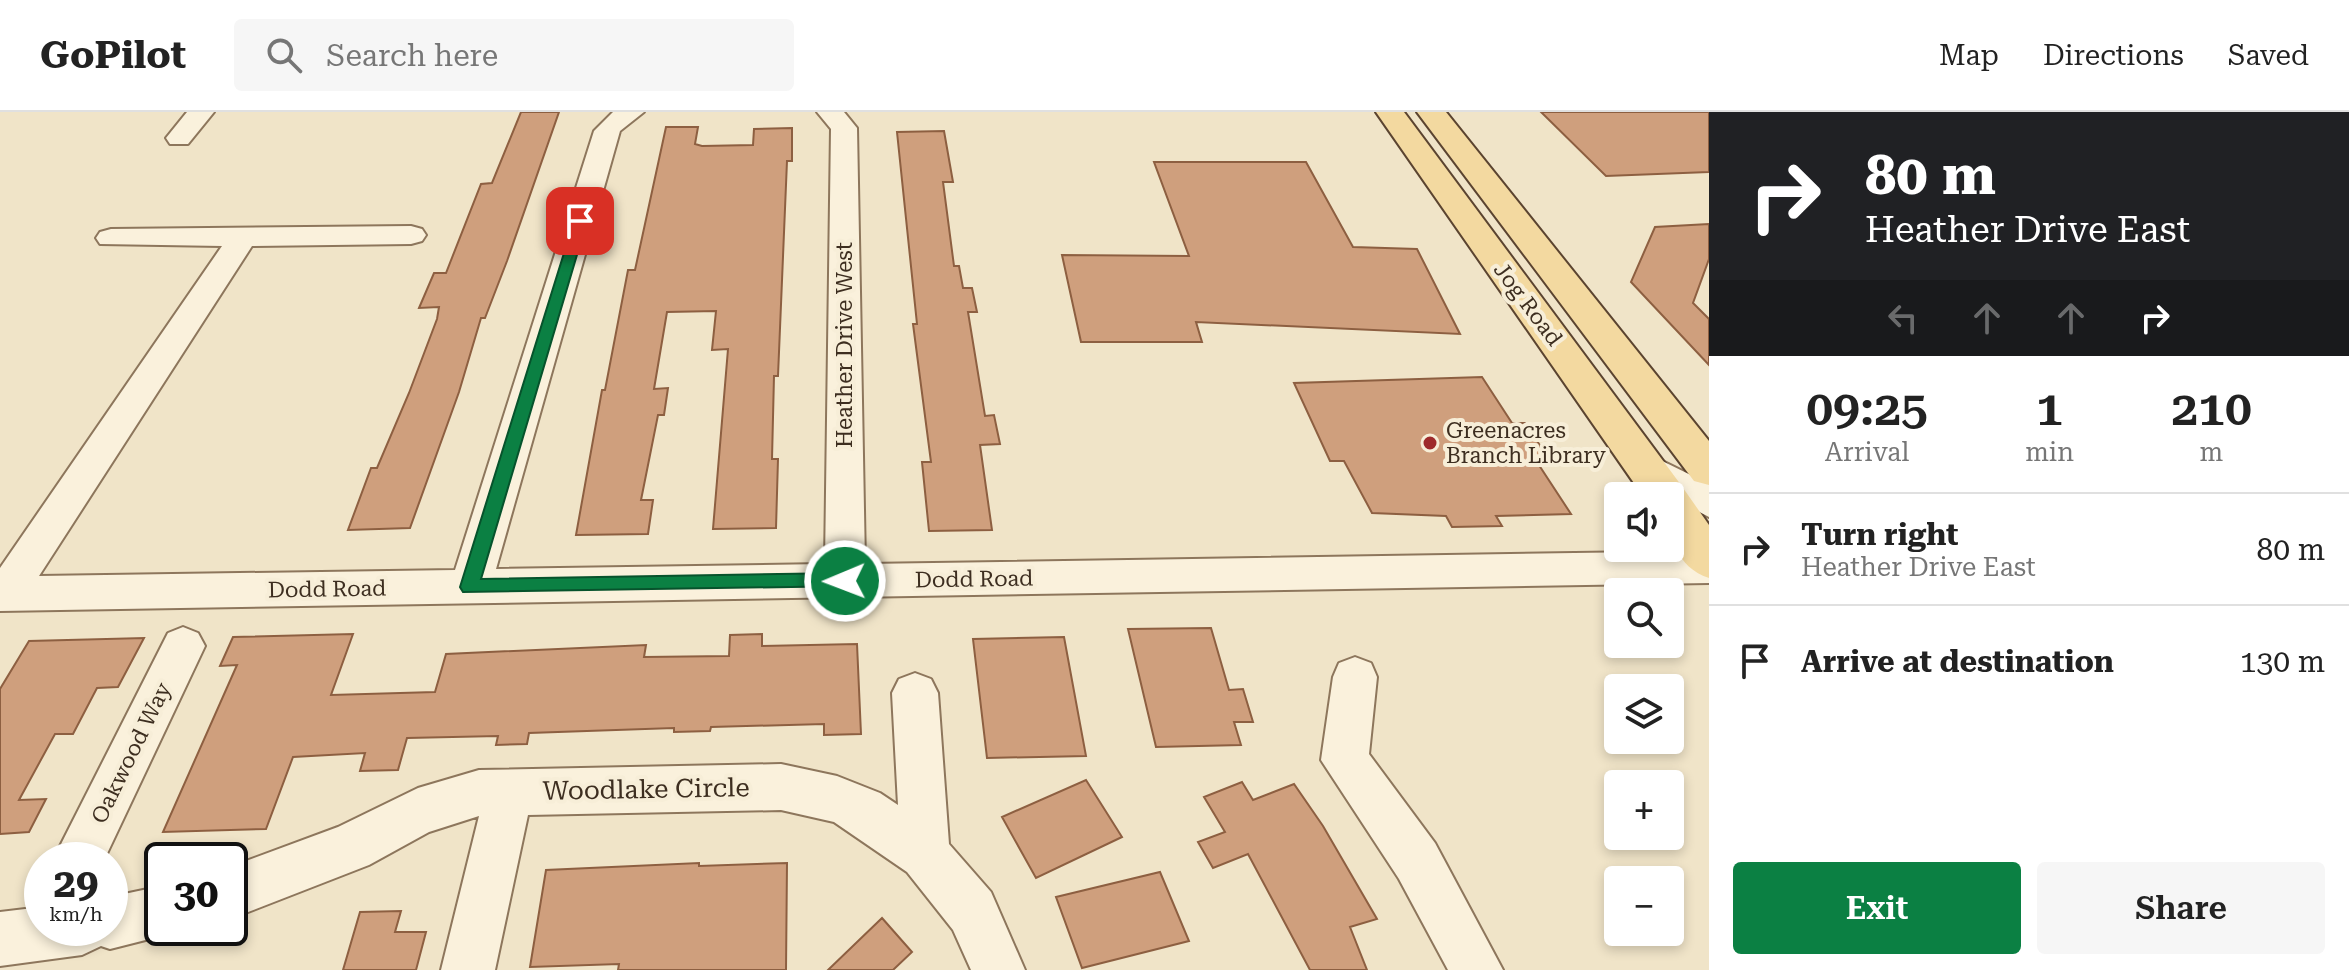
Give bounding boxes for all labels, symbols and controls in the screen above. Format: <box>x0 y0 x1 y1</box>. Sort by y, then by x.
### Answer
search box <box>234 19 794 91</box>
text: GoPilot <box>40 33 186 77</box>
icon: search <box>262 33 306 77</box>
text: Search here <box>326 38 498 73</box>
text: Map <box>1939 39 1999 72</box>
text: Directions <box>2043 39 2184 72</box>
text: Saved <box>2228 39 2309 72</box>
text: 80 m <box>1865 142 1996 208</box>
icon: right <box>1733 144 1837 248</box>
pin <box>546 187 614 255</box>
icon: arrive <box>558 199 602 243</box>
text: Heather Drive East <box>1865 209 2190 251</box>
street label: Heather Drive West <box>832 242 857 448</box>
street label: Jog Road <box>1489 257 1567 351</box>
icon: left <box>1881 296 1925 340</box>
icon: ahead <box>1965 296 2009 340</box>
icon: ahead <box>2049 296 2093 340</box>
icon: right <box>2133 296 2177 340</box>
text: 09:25 <box>1806 381 1928 437</box>
text: 1 <box>2036 381 2063 437</box>
text: 210 <box>2171 381 2252 437</box>
place label: Greenacres Branch Library <box>1446 418 1606 468</box>
marker: Greenacres Branch Library <box>1421 434 1439 452</box>
text: Arrival <box>1825 437 1909 467</box>
text: min <box>2025 437 2074 467</box>
text: m <box>2200 437 2223 467</box>
map controls <box>1604 482 1684 946</box>
button: sound <box>1604 482 1684 562</box>
text: Turn right <box>1801 517 1958 552</box>
icon: right <box>1733 527 1777 571</box>
text: 80 m <box>2256 532 2325 567</box>
position arrow <box>803 539 887 623</box>
text: Heather Drive East <box>1801 552 2036 582</box>
street label: Dodd Road <box>915 565 1033 593</box>
street label: Dodd Road <box>268 575 386 603</box>
button: search <box>1604 578 1684 658</box>
icon: arrive <box>1733 639 1777 683</box>
text: Arrive at destination <box>1801 644 2114 679</box>
text: 130 m <box>2240 644 2325 679</box>
button: layers <box>1604 674 1684 754</box>
street label: Oakwood Way <box>86 679 176 827</box>
button: + <box>1604 770 1684 850</box>
street label: Woodlake Circle <box>542 772 750 806</box>
speed limit sign: 30 <box>144 842 248 946</box>
text: 29 <box>54 860 98 907</box>
button: Exit <box>1733 862 2021 954</box>
button: Share <box>2037 862 2325 954</box>
button: − <box>1604 866 1684 946</box>
text: km/h <box>49 902 103 926</box>

